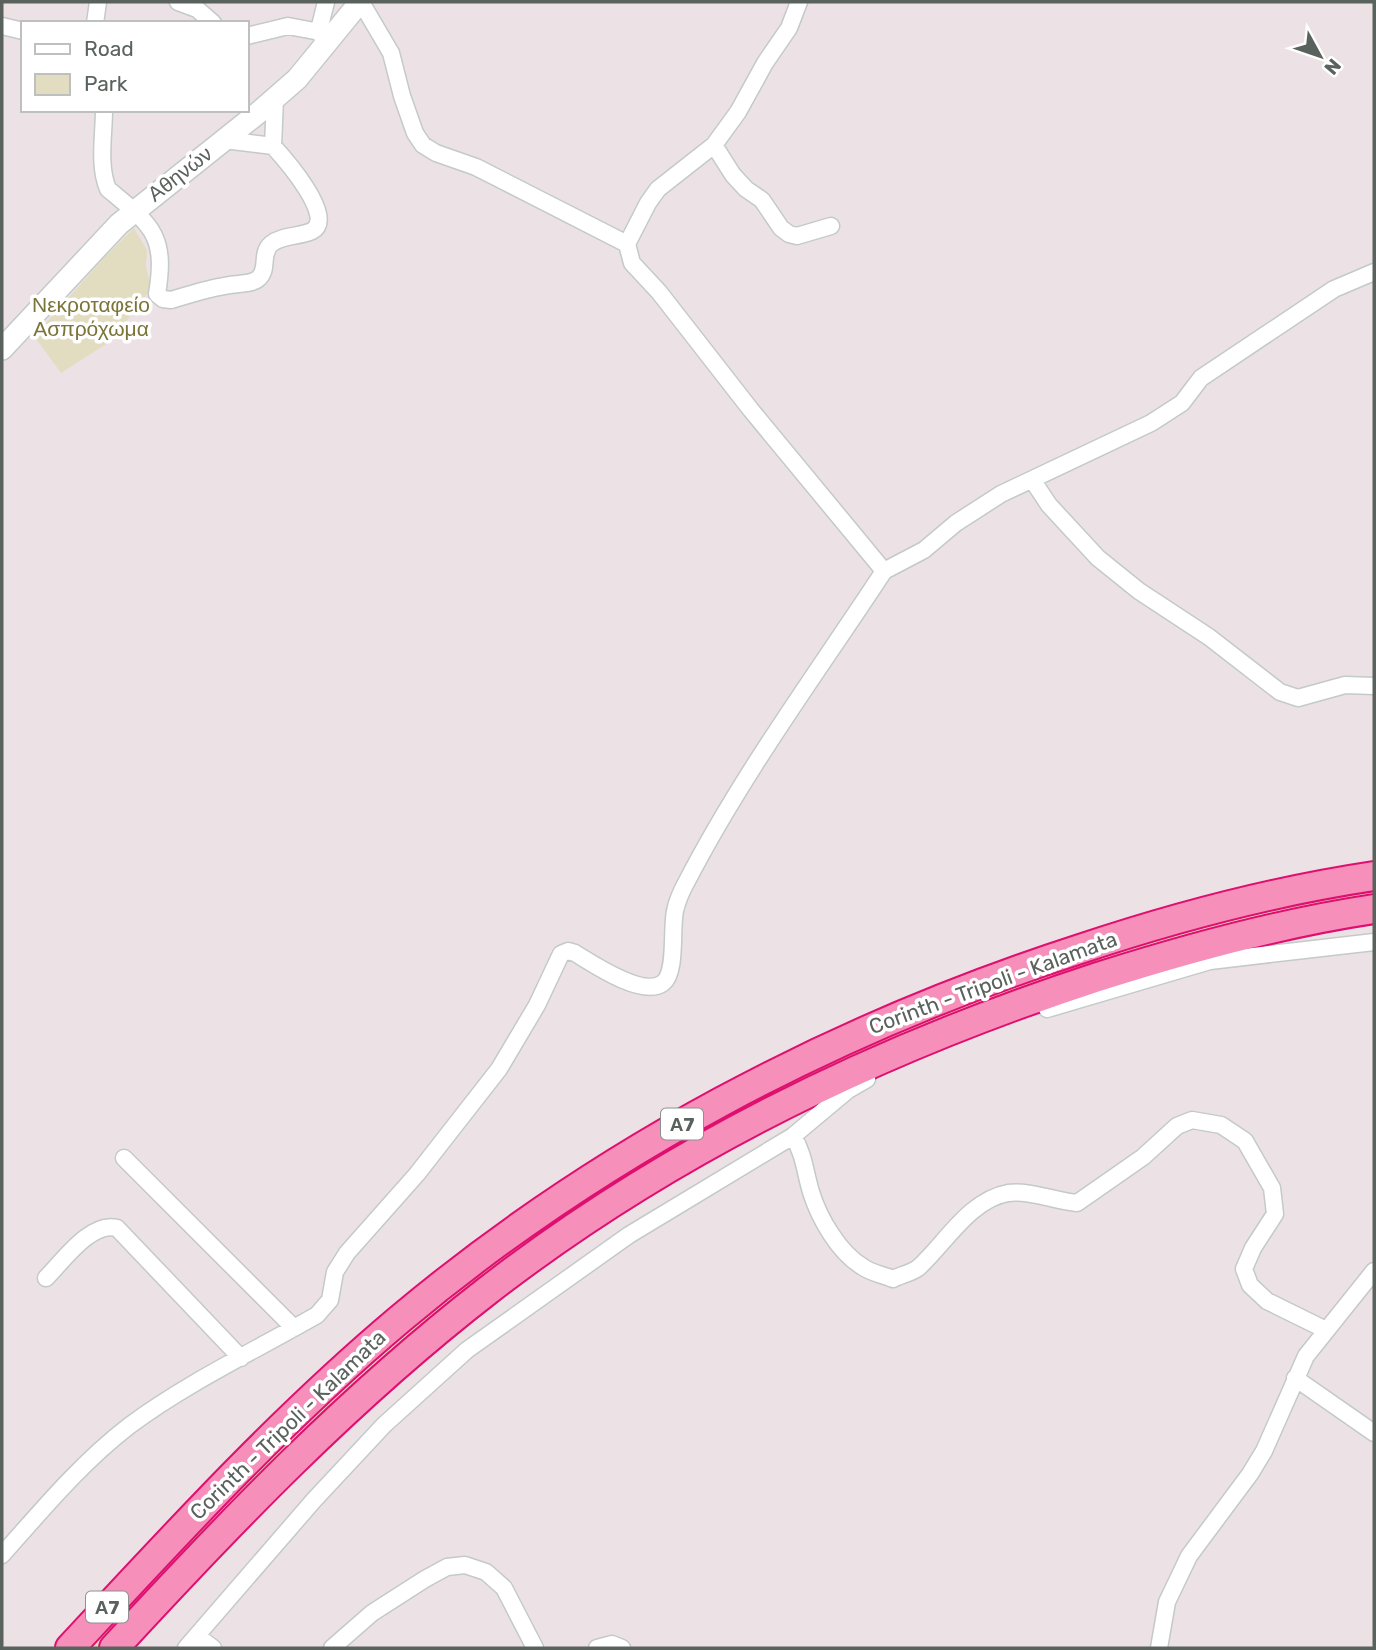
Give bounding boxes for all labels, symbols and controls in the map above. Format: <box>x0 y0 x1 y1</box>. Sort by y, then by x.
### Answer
legend <box>21 21 248 112</box>
north arrow <box>1285 21 1355 91</box>
text: Road <box>84 36 134 61</box>
text: N <box>1319 54 1346 79</box>
text: Park <box>84 71 128 96</box>
street label: Αθηνών <box>143 141 217 206</box>
park label: Νεκροταφείο Ασπρόχωμα <box>32 292 150 341</box>
street label: Corinth - Tripoli - Kalamata <box>865 926 1120 1039</box>
road number: Α7 <box>661 1108 703 1140</box>
street label: Corinth - Tripoli - Kalamata <box>185 1325 391 1525</box>
road number: Α7 <box>86 1592 128 1623</box>

